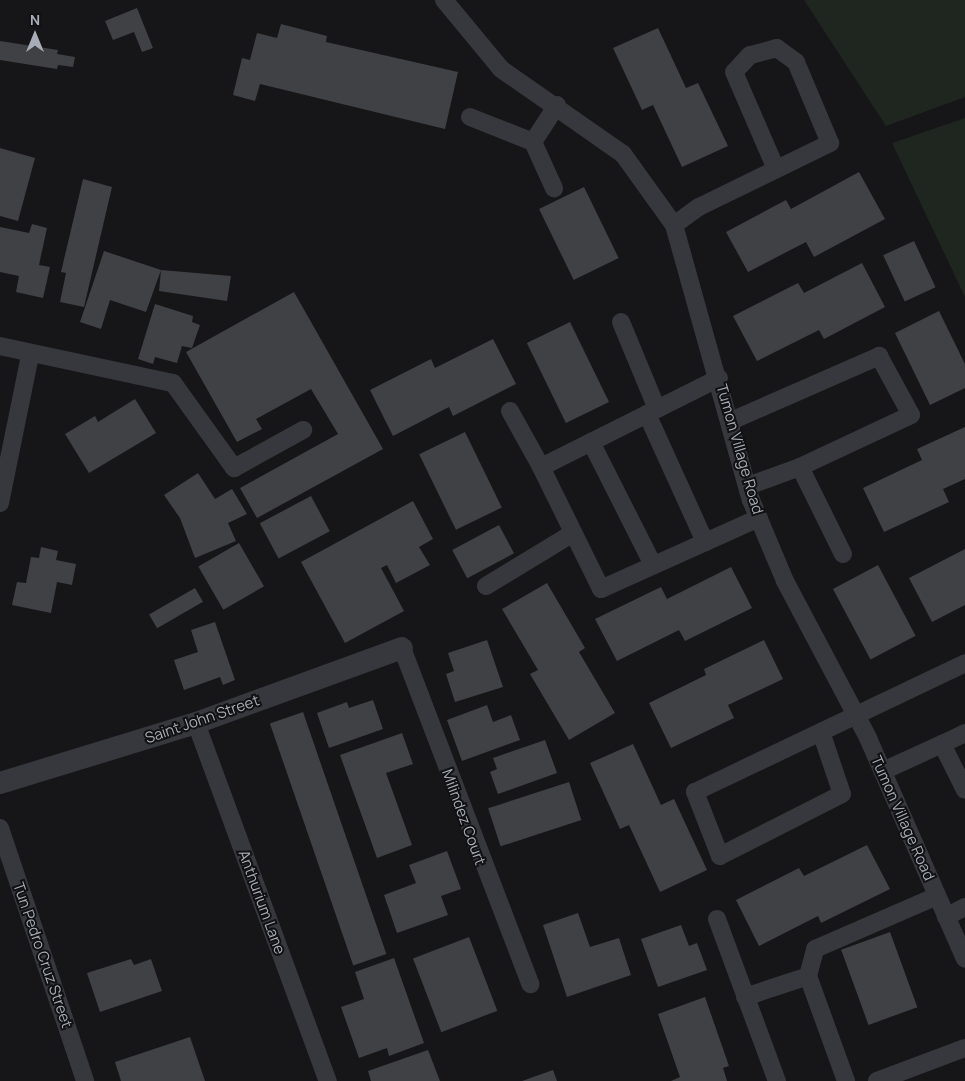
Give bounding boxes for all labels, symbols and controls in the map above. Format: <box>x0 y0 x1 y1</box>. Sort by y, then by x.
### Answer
north arrow <box>10 10 60 60</box>
text: N <box>30 10 40 29</box>
street label: Tumon Village Road <box>713 382 767 516</box>
street label: Saint John Street <box>142 691 262 747</box>
street label: Tumon Village Road <box>867 753 939 883</box>
street label: Milindez Court <box>438 767 490 867</box>
street label: Anthurium Lane <box>235 848 289 956</box>
street label: Tun Pedro Cruz Street <box>10 880 76 1030</box>

